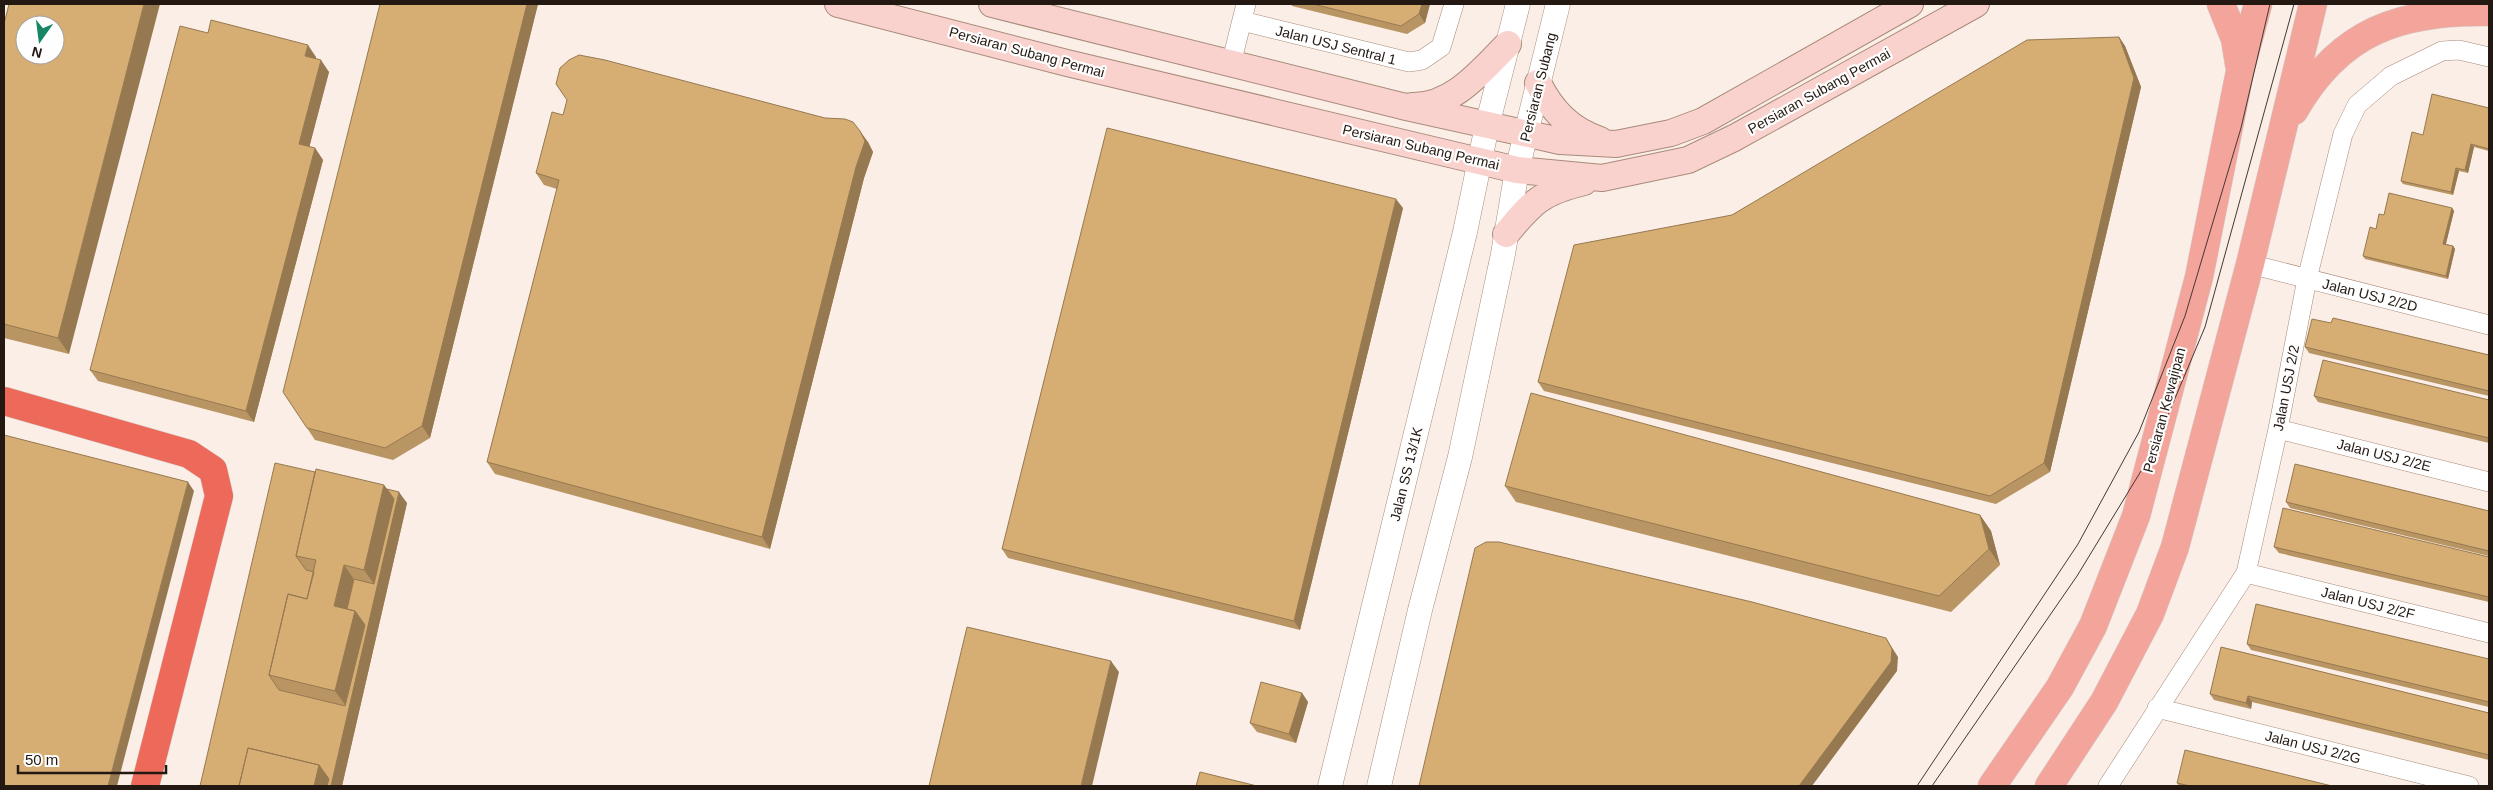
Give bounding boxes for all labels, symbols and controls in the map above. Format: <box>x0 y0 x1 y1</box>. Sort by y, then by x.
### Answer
north arrow <box>15 15 65 65</box>
street label: Jalan USJ Sentral 1 <box>1274 22 1398 68</box>
street label: Persiaran Subang Permai <box>948 24 1106 80</box>
street label: Persiaran Subang <box>1517 31 1559 143</box>
text: N <box>30 44 44 62</box>
street label: Persiaran Subang Permai <box>1745 45 1893 137</box>
street label: Persiaran Subang Permai <box>1341 121 1501 173</box>
street label: Jalan USJ 2/2D <box>2321 275 2419 315</box>
street label: Jalan USJ 2/2 <box>2270 343 2302 432</box>
street label: Persiaran Kewajipan <box>2140 346 2188 474</box>
street label: Jalan SS 13/1K <box>1387 425 1426 523</box>
street label: Jalan USJ 2/2E <box>2335 436 2433 474</box>
street label: Jalan USJ 2/2F <box>2320 584 2416 622</box>
street label: Jalan USJ 2/2G <box>2263 727 2363 767</box>
scale bar <box>18 742 165 774</box>
text: 50 m <box>25 751 58 768</box>

